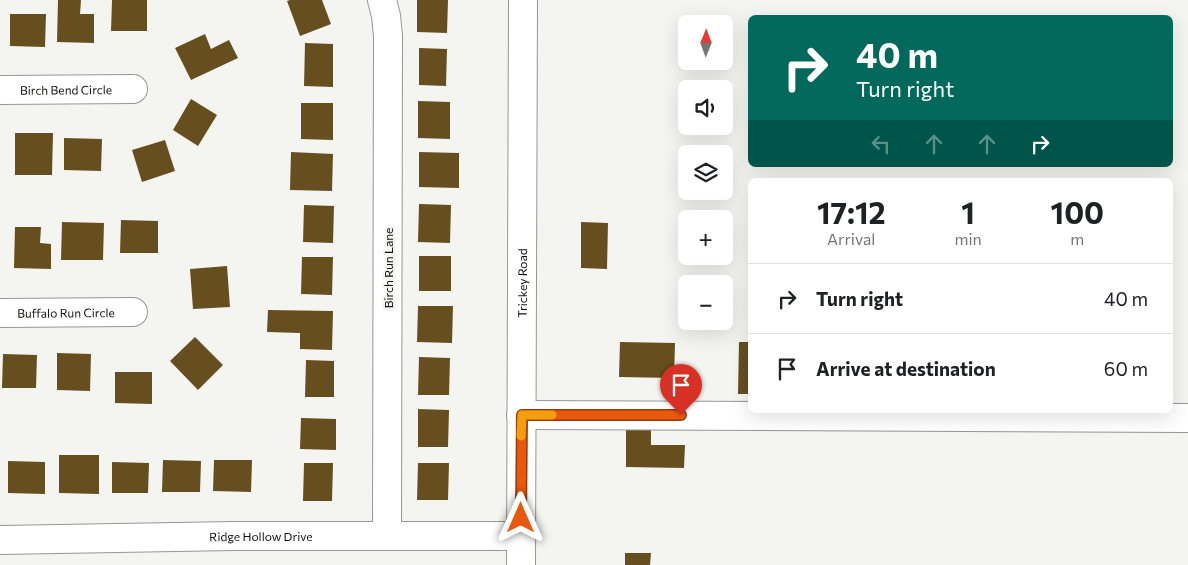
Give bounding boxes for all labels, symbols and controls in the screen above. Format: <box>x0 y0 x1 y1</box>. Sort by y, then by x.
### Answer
north arrow <box>678 15 732 70</box>
map controls <box>678 15 733 330</box>
text: 40 m <box>856 32 938 75</box>
icon: right <box>773 35 838 100</box>
text: Turn right <box>856 75 954 102</box>
button: sound <box>678 80 733 135</box>
street label: Birch Bend Circle <box>20 82 112 97</box>
icon: left <box>867 130 895 158</box>
icon: ahead <box>920 130 948 158</box>
icon: ahead <box>973 130 1001 158</box>
icon: right <box>1026 130 1054 158</box>
button: layers <box>678 145 733 200</box>
text: 17:12 <box>817 193 886 230</box>
text: 1 <box>961 193 975 230</box>
text: 100 <box>1051 193 1104 230</box>
button: + <box>678 210 733 265</box>
street label: Birch Run Lane <box>381 228 395 308</box>
text: Arrival <box>827 229 875 248</box>
text: min <box>954 229 982 248</box>
text: m <box>1070 229 1084 248</box>
street label: Trickey Road <box>515 248 529 318</box>
button: − <box>678 275 733 330</box>
icon: right <box>773 285 801 313</box>
text: Turn right <box>816 287 903 310</box>
text: 40 m <box>1104 287 1148 310</box>
street label: Buffalo Run Circle <box>17 305 115 320</box>
icon: arrive <box>773 355 801 383</box>
text: Arrive at destination <box>816 357 996 380</box>
text: 60 m <box>1104 357 1148 380</box>
pin <box>660 364 702 415</box>
icon: arrive <box>667 371 695 399</box>
position arrow <box>494 491 546 543</box>
street label: Ridge Hollow Drive <box>209 529 313 543</box>

